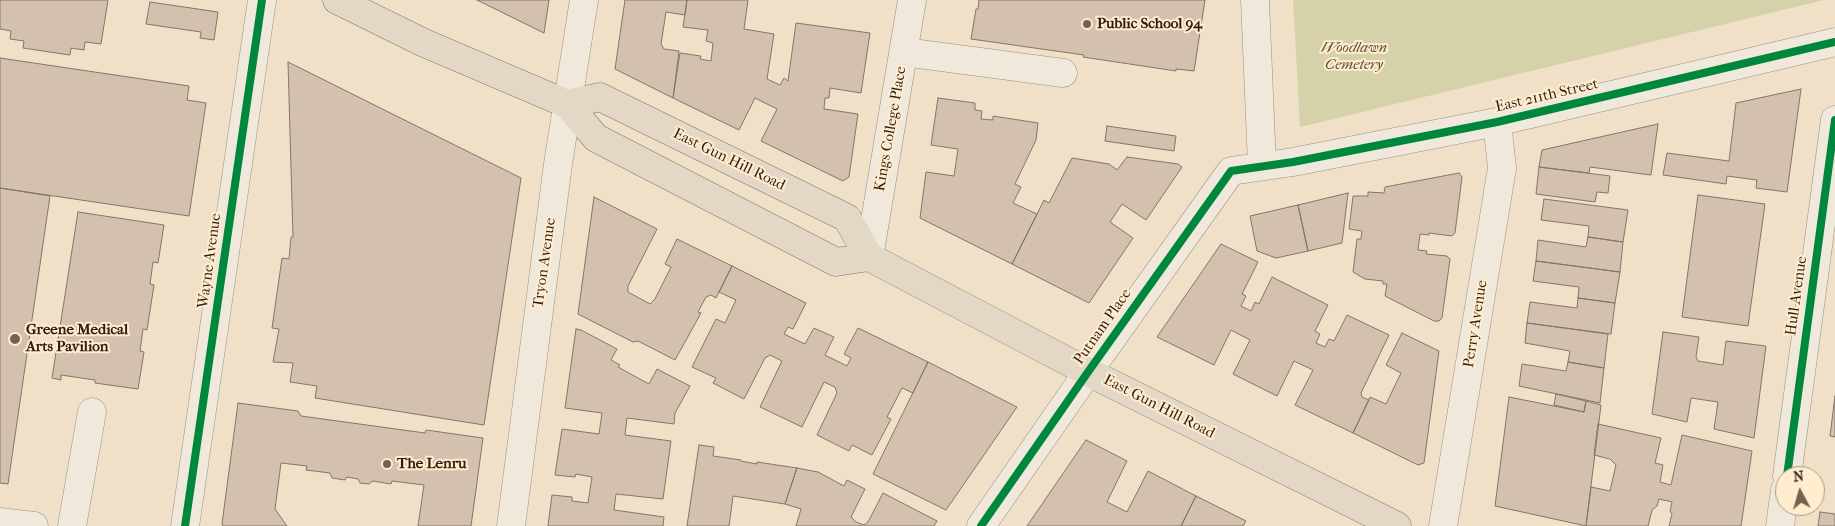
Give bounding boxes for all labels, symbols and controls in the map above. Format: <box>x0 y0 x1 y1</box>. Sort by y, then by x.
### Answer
place label: Public School 94 <box>1097 15 1202 33</box>
marker: Public School 94 <box>1081 18 1093 30</box>
park label: Woodlawn Cemetery <box>1321 39 1387 74</box>
street label: Kings College Place <box>871 65 911 193</box>
street label: East 211th Street <box>1494 75 1600 117</box>
street label: East Gun Hill Road <box>670 125 788 195</box>
street label: Wayne Avenue <box>194 212 226 310</box>
street label: Tryon Avenue <box>530 217 560 309</box>
street label: Hull Avenue <box>1783 255 1811 337</box>
street label: Perry Avenue <box>1460 279 1492 369</box>
street label: Putnam Place <box>1070 286 1136 368</box>
place label: Greene Medical Arts Pavilion <box>26 321 128 356</box>
marker: Greene Medical Arts Pavilion <box>8 332 22 346</box>
street label: East Gun Hill Road <box>1100 371 1218 443</box>
place label: The Lenru <box>397 455 467 473</box>
marker: The Lenru <box>381 458 393 470</box>
north arrow <box>1775 466 1825 516</box>
text: N <box>1792 468 1805 486</box>

